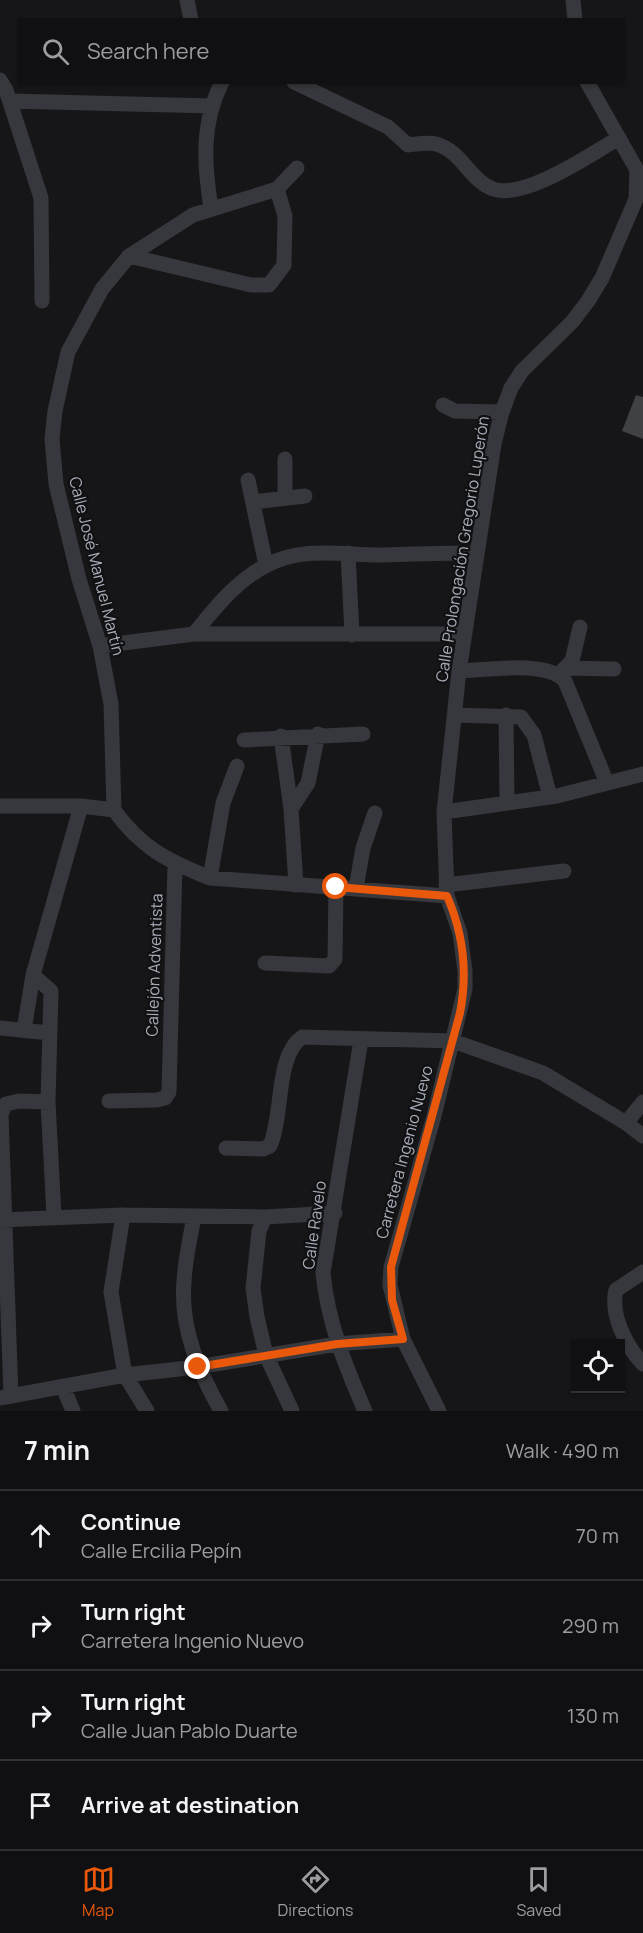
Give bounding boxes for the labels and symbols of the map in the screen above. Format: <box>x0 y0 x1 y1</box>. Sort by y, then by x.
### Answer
street label: Calle Prolongación Gregorio Luperón <box>430 414 494 684</box>
street label: Calle José Manuel Martín <box>64 474 130 658</box>
route start <box>322 873 348 899</box>
street label: Callejón Adventista <box>141 893 167 1037</box>
street label: Carretera Ingenio Nuevo <box>370 1063 438 1241</box>
street label: Calle Ravelo <box>297 1179 331 1271</box>
route end <box>184 1353 210 1379</box>

